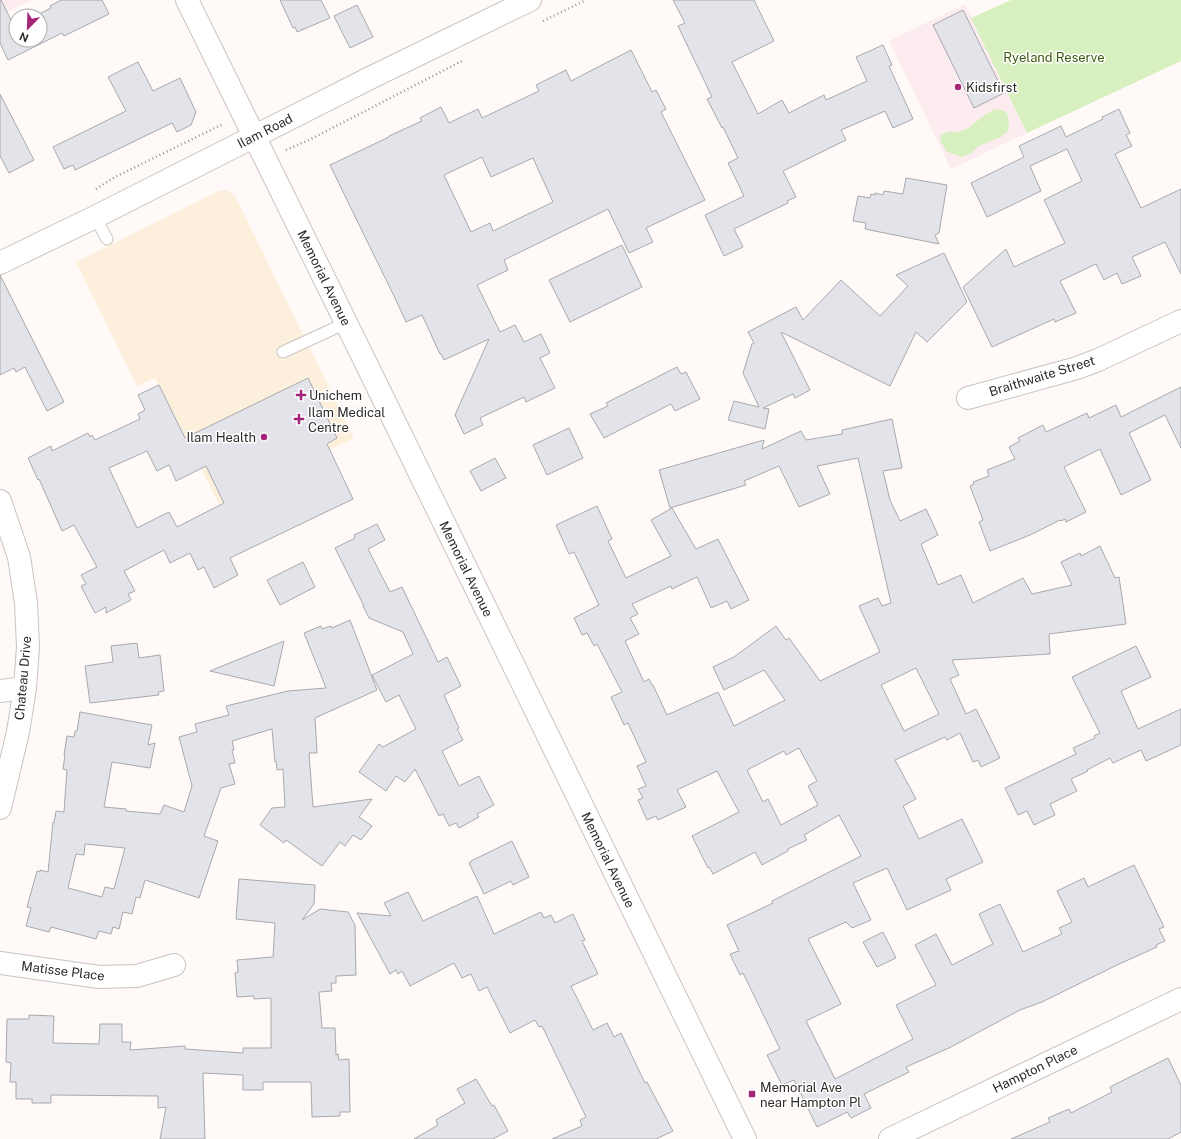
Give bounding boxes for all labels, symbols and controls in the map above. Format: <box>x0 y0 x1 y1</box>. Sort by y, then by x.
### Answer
north arrow <box>8 8 48 48</box>
text: N <box>18 30 30 44</box>
park label: Ryeland Reserve <box>1003 50 1105 65</box>
place label: Kidsfirst <box>966 80 1017 95</box>
marker: Kidsfirst <box>953 82 963 92</box>
street label: Ilam Road <box>235 111 295 151</box>
street label: Memorial Avenue <box>294 228 354 328</box>
street label: Braithwaite Street <box>987 353 1097 399</box>
place label: Unichem <box>309 388 362 403</box>
marker: Unichem <box>296 390 306 400</box>
place label: Ilam Medical Centre <box>308 405 385 435</box>
marker: Ilam Medical Centre <box>293 413 305 425</box>
place label: Ilam Health <box>187 430 256 445</box>
marker: Ilam Health <box>259 432 269 442</box>
street label: Memorial Avenue <box>436 519 496 619</box>
street label: Chateau Drive <box>12 635 34 721</box>
street label: Memorial Avenue <box>578 810 638 910</box>
street label: Matisse Place <box>20 958 106 984</box>
street label: Hampton Place <box>990 1042 1080 1096</box>
place label: Memorial Ave near Hampton Pl <box>760 1080 861 1110</box>
marker: Memorial Ave near Hampton Pl <box>747 1089 757 1099</box>

